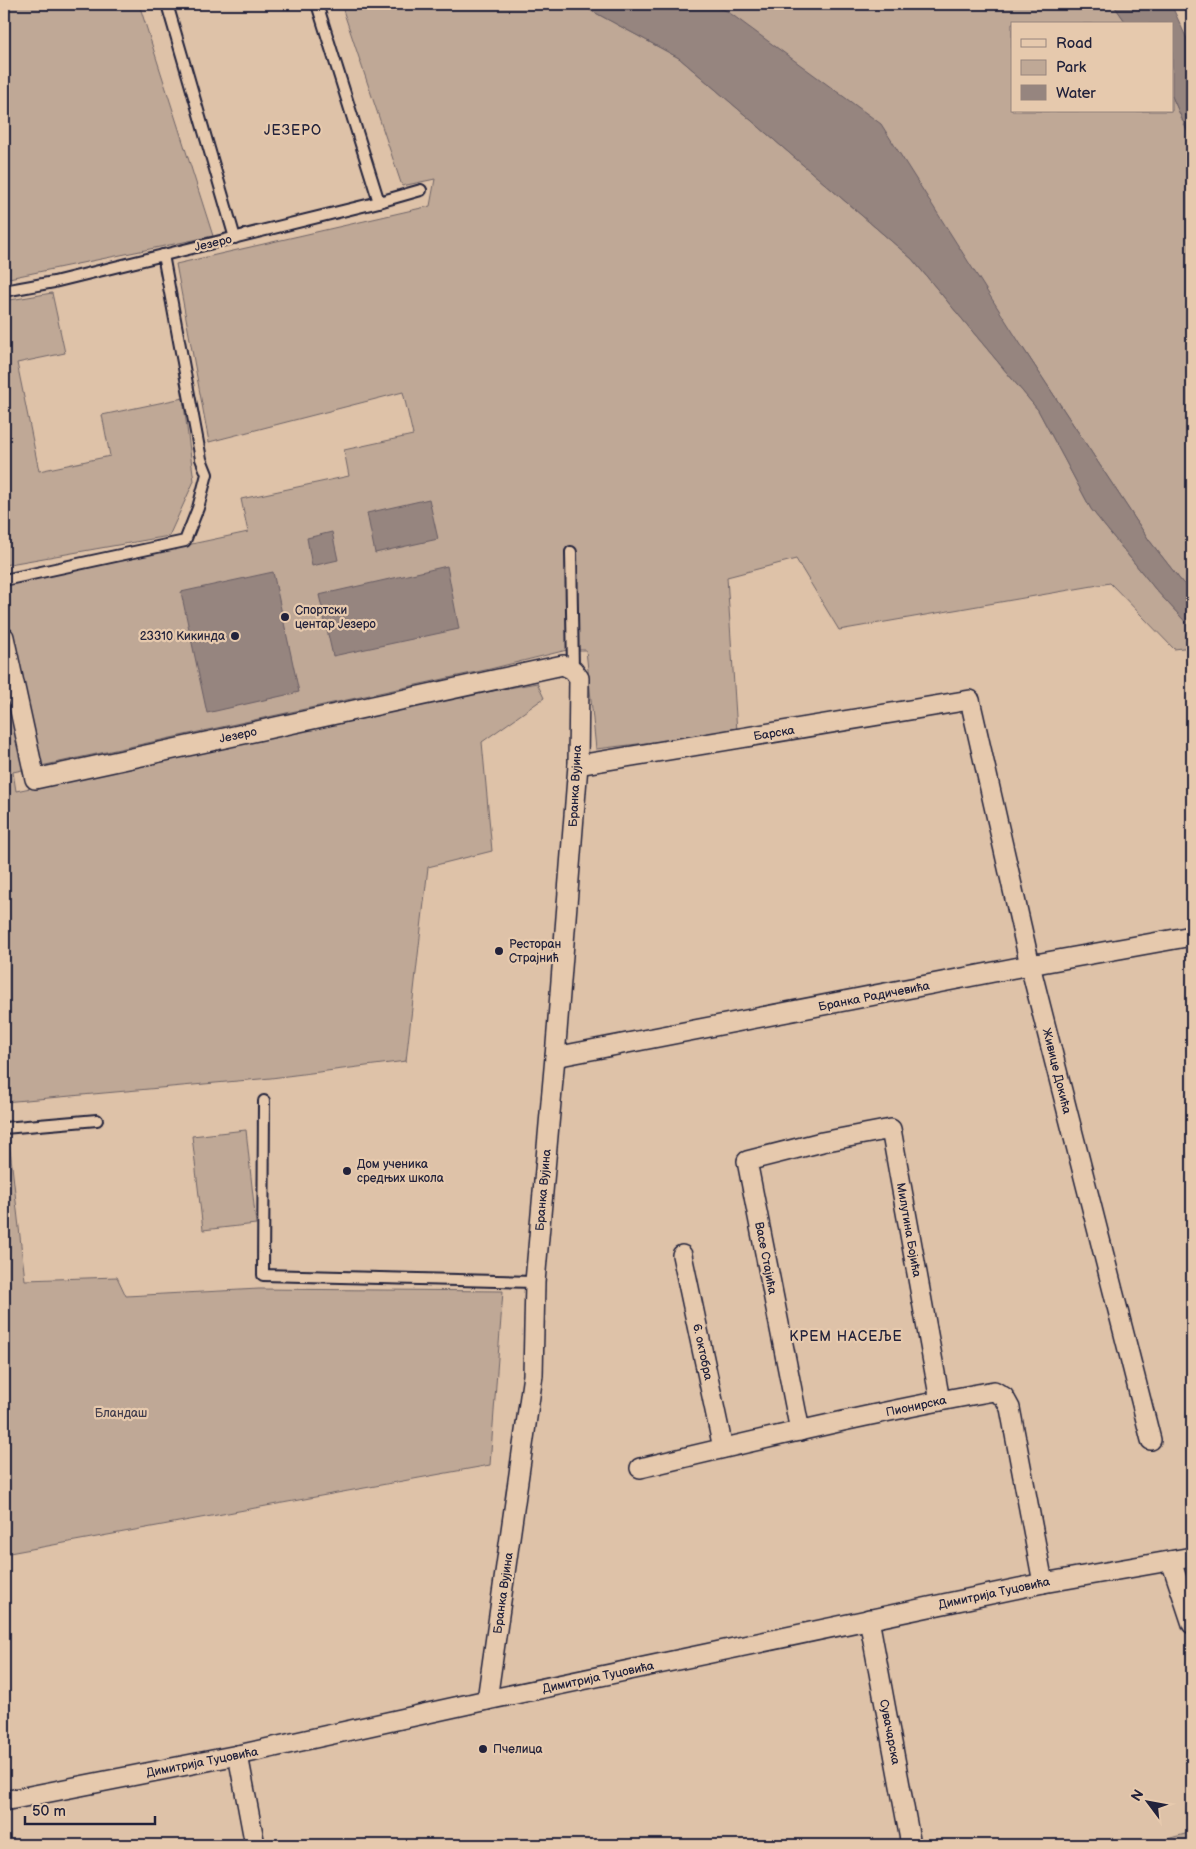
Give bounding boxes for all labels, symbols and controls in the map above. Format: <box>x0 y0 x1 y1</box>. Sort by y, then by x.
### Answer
legend <box>1011 22 1174 112</box>
text: Road <box>1056 34 1092 53</box>
text: Park <box>1056 58 1087 77</box>
text: Water <box>1056 84 1096 103</box>
district label: ЈЕЗЕРО <box>264 122 322 139</box>
street label: Језеро <box>193 232 233 255</box>
place label: Спортски центар Језеро <box>295 603 376 632</box>
marker: Спортски центар Језеро <box>279 611 291 623</box>
place label: 23310 Кикинда <box>140 629 225 644</box>
marker: 23310 Кикинда <box>229 630 241 642</box>
street label: Барска <box>752 723 796 744</box>
street label: Језеро <box>218 724 258 747</box>
street label: Бранка Вујина <box>566 745 585 827</box>
place label: Ресторан Страјнић <box>509 937 561 966</box>
marker: Ресторан Страјнић <box>493 945 505 957</box>
street label: Бранка Радичевића <box>817 978 931 1015</box>
street label: Живице Докића <box>1039 1027 1074 1116</box>
street label: Бранка Вујина <box>532 1149 555 1232</box>
place label: Дом ученика средњих школа <box>357 1157 444 1186</box>
marker: Дом ученика средњих школа <box>341 1165 353 1177</box>
street label: Милутина Бојића <box>893 1182 924 1278</box>
street label: Васе Стајића <box>751 1221 780 1296</box>
street label: 6. октобра <box>689 1322 716 1382</box>
district label: КРЕМ НАСЕЉЕ <box>789 1328 903 1345</box>
street label: Пионирска <box>885 1393 948 1420</box>
park label: Бландаш <box>95 1406 147 1421</box>
street label: Бранка Вујина <box>490 1551 517 1635</box>
street label: Димитрија Туцовића <box>937 1574 1051 1613</box>
street label: Димитрија Туцовића <box>541 1658 655 1697</box>
street label: Сувачарска <box>876 1698 903 1766</box>
place label: Пчелица <box>493 1742 543 1757</box>
marker: Пчелица <box>477 1743 489 1755</box>
street label: Димитрија Туцовића <box>145 1744 259 1781</box>
north arrow <box>1124 1776 1174 1826</box>
text: N <box>1127 1786 1147 1804</box>
scale bar <box>25 1794 155 1826</box>
text: 50 m <box>32 1802 66 1821</box>

